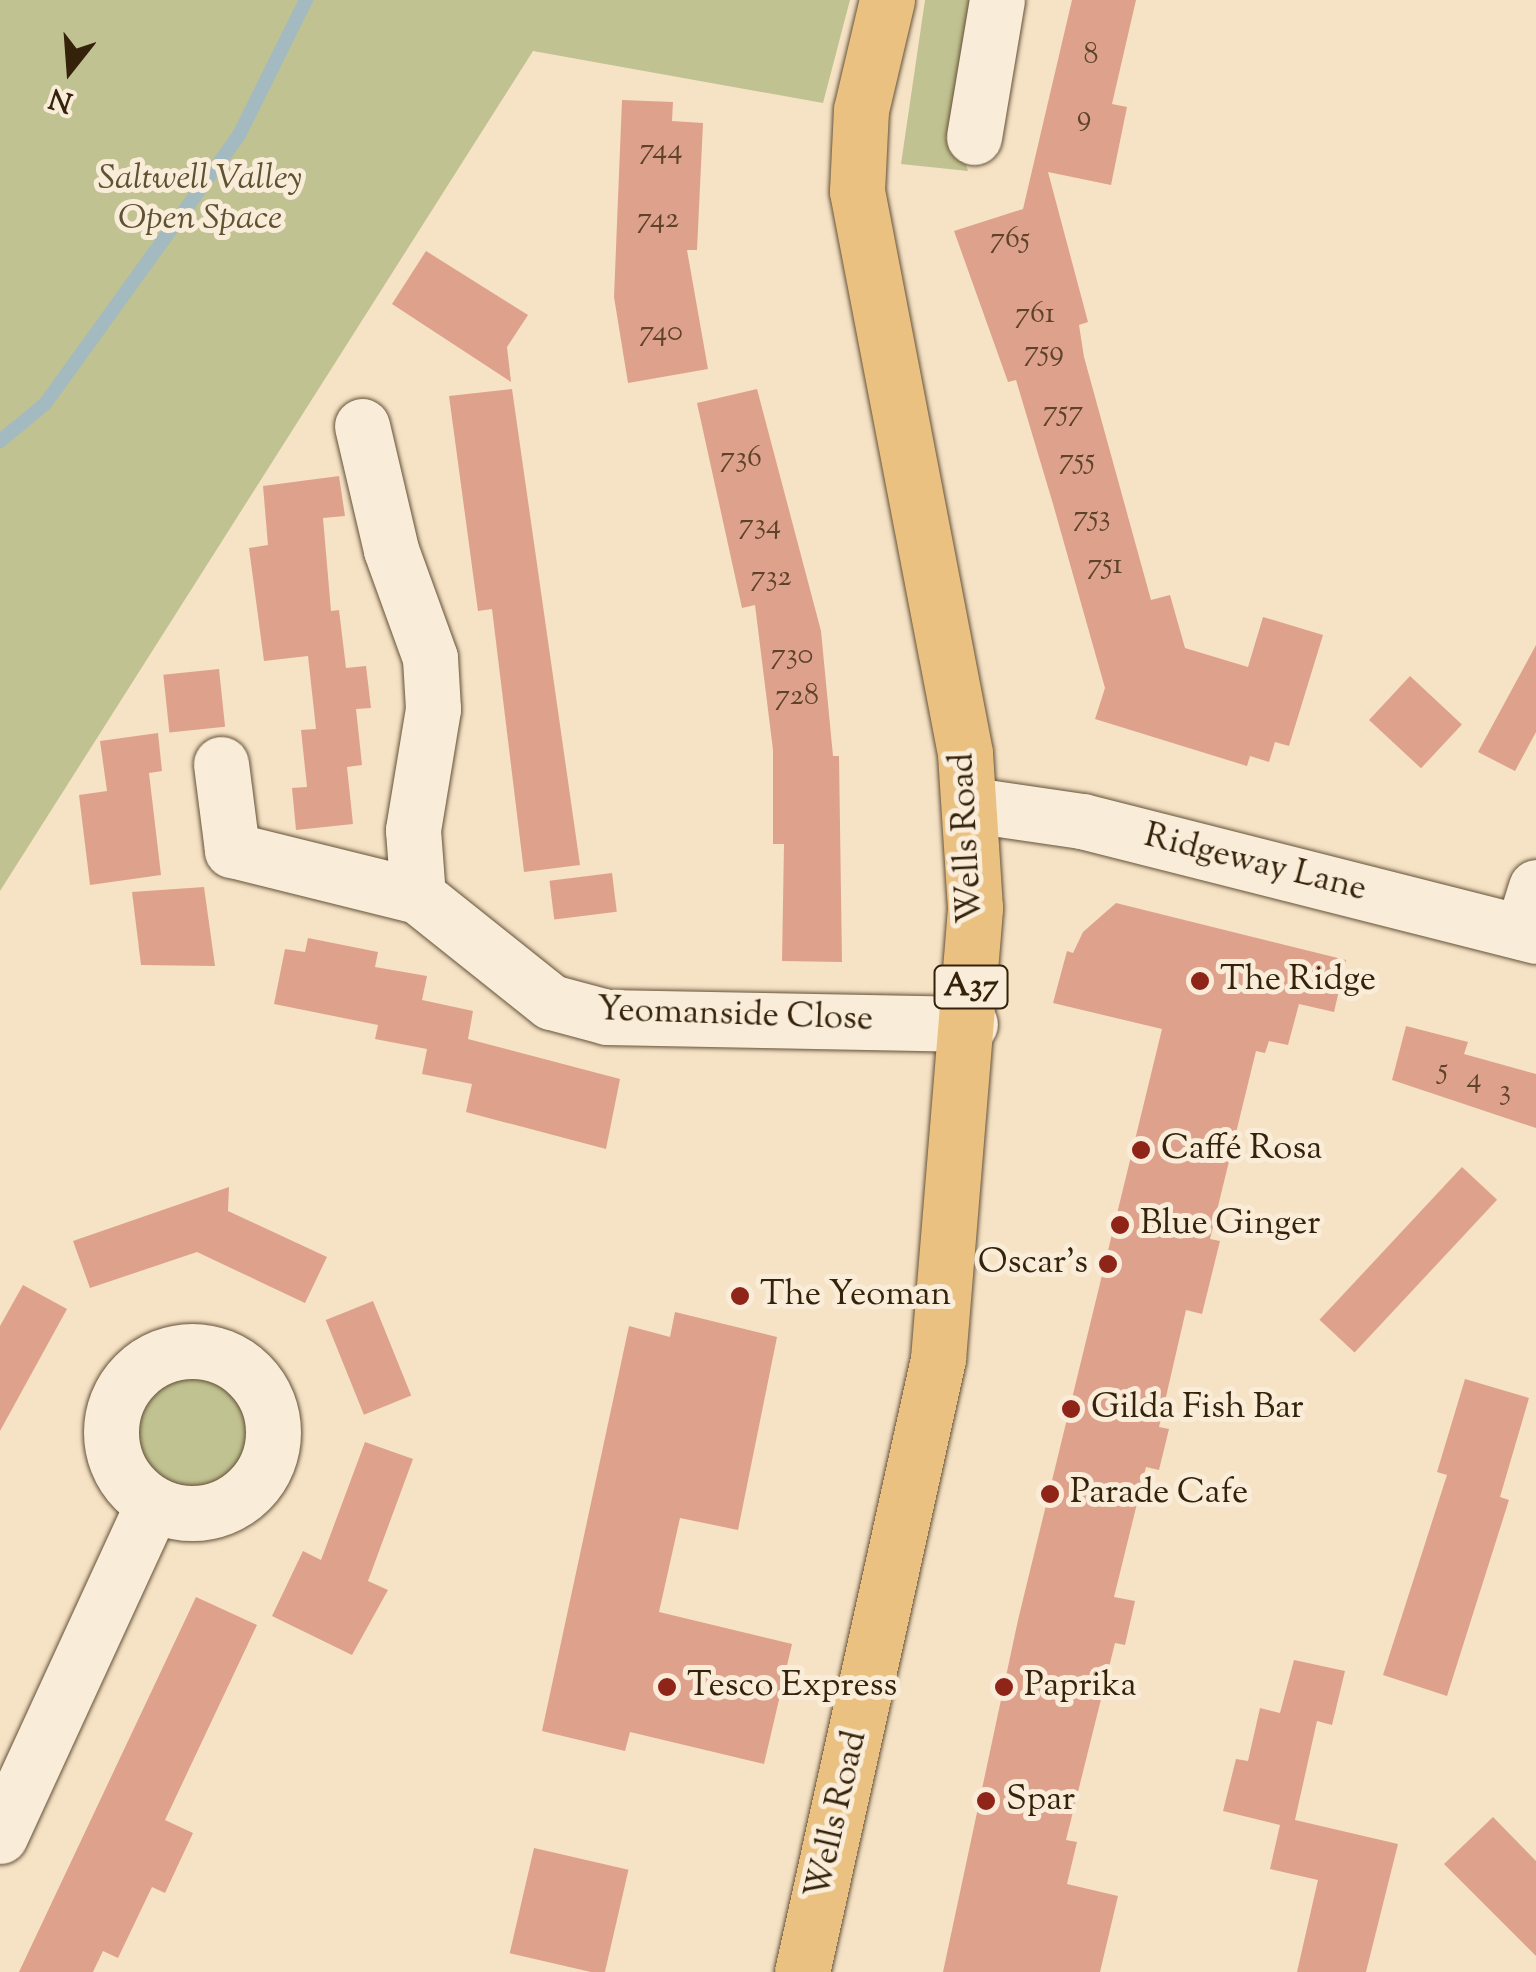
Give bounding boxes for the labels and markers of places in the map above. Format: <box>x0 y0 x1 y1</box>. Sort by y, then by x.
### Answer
place label: The Ridge <box>1220 960 1376 1002</box>
marker: The Ridge <box>1189 970 1211 992</box>
place label: Caffé Rosa <box>1161 1129 1322 1171</box>
marker: Caffé Rosa <box>1130 1139 1152 1161</box>
place label: Blue Ginger <box>1140 1204 1320 1246</box>
marker: Blue Ginger <box>1109 1214 1131 1236</box>
place label: Oscar's <box>978 1243 1088 1285</box>
marker: Oscar's <box>1097 1253 1119 1275</box>
place label: The Yeoman <box>760 1275 951 1317</box>
marker: The Yeoman <box>729 1285 751 1307</box>
place label: Gilda Fish Bar <box>1091 1388 1304 1430</box>
marker: Gilda Fish Bar <box>1060 1398 1082 1420</box>
place label: Parade Cafe <box>1070 1473 1248 1515</box>
marker: Parade Cafe <box>1039 1483 1061 1505</box>
place label: Tesco Express <box>687 1666 897 1708</box>
place label: Paprika <box>1024 1666 1137 1708</box>
marker: Tesco Express <box>656 1676 678 1698</box>
marker: Paprika <box>993 1676 1015 1698</box>
place label: Spar <box>1006 1780 1075 1822</box>
marker: Spar <box>975 1790 997 1812</box>

